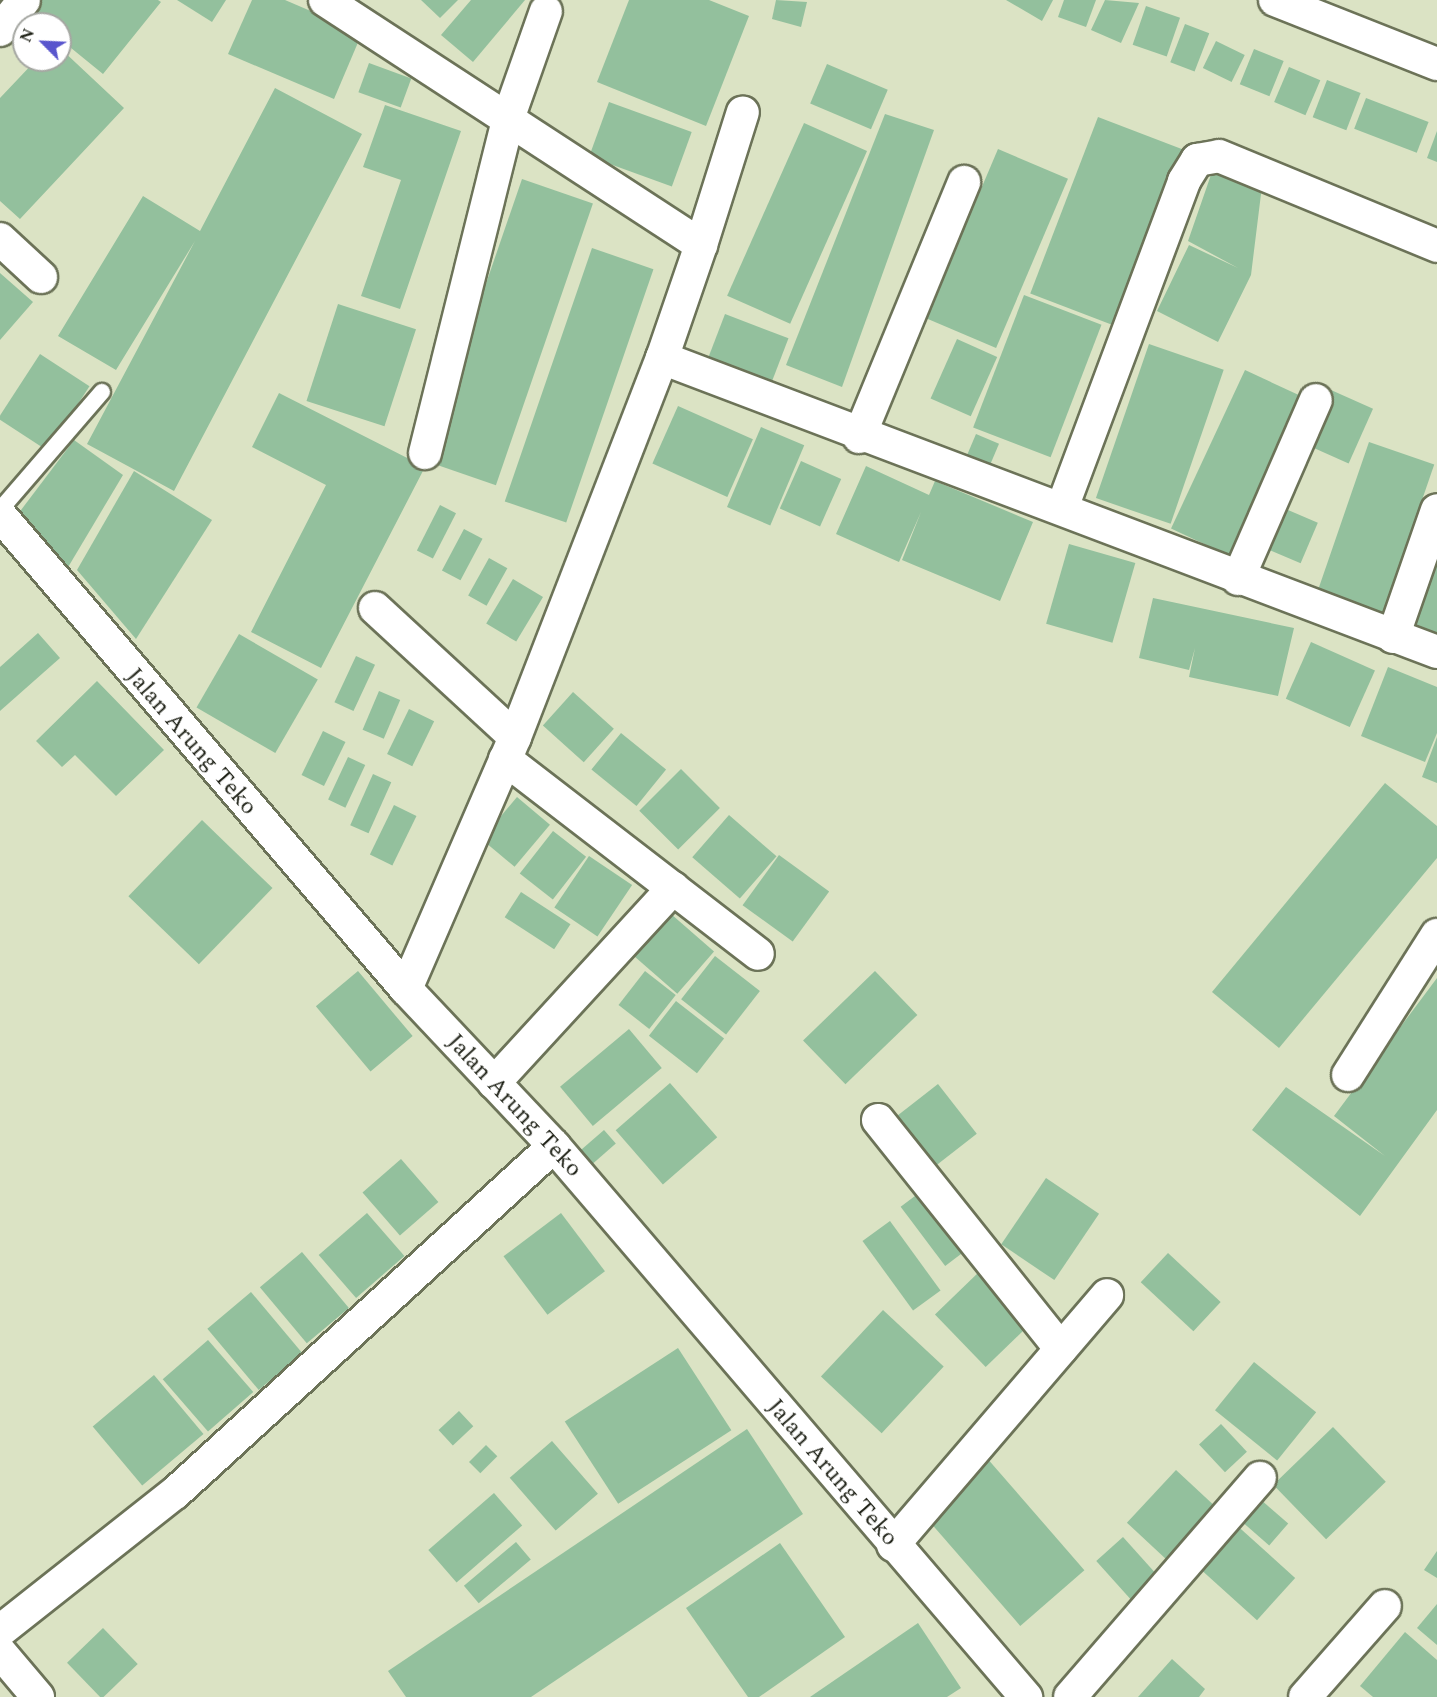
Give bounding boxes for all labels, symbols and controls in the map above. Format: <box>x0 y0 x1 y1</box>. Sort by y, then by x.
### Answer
north arrow <box>12 12 72 72</box>
text: N <box>14 25 41 46</box>
street label: Jalan Arung Teko <box>119 663 263 821</box>
street label: Jalan Arung Teko <box>440 1028 588 1184</box>
street label: Jalan Arung Teko <box>760 1394 904 1552</box>

